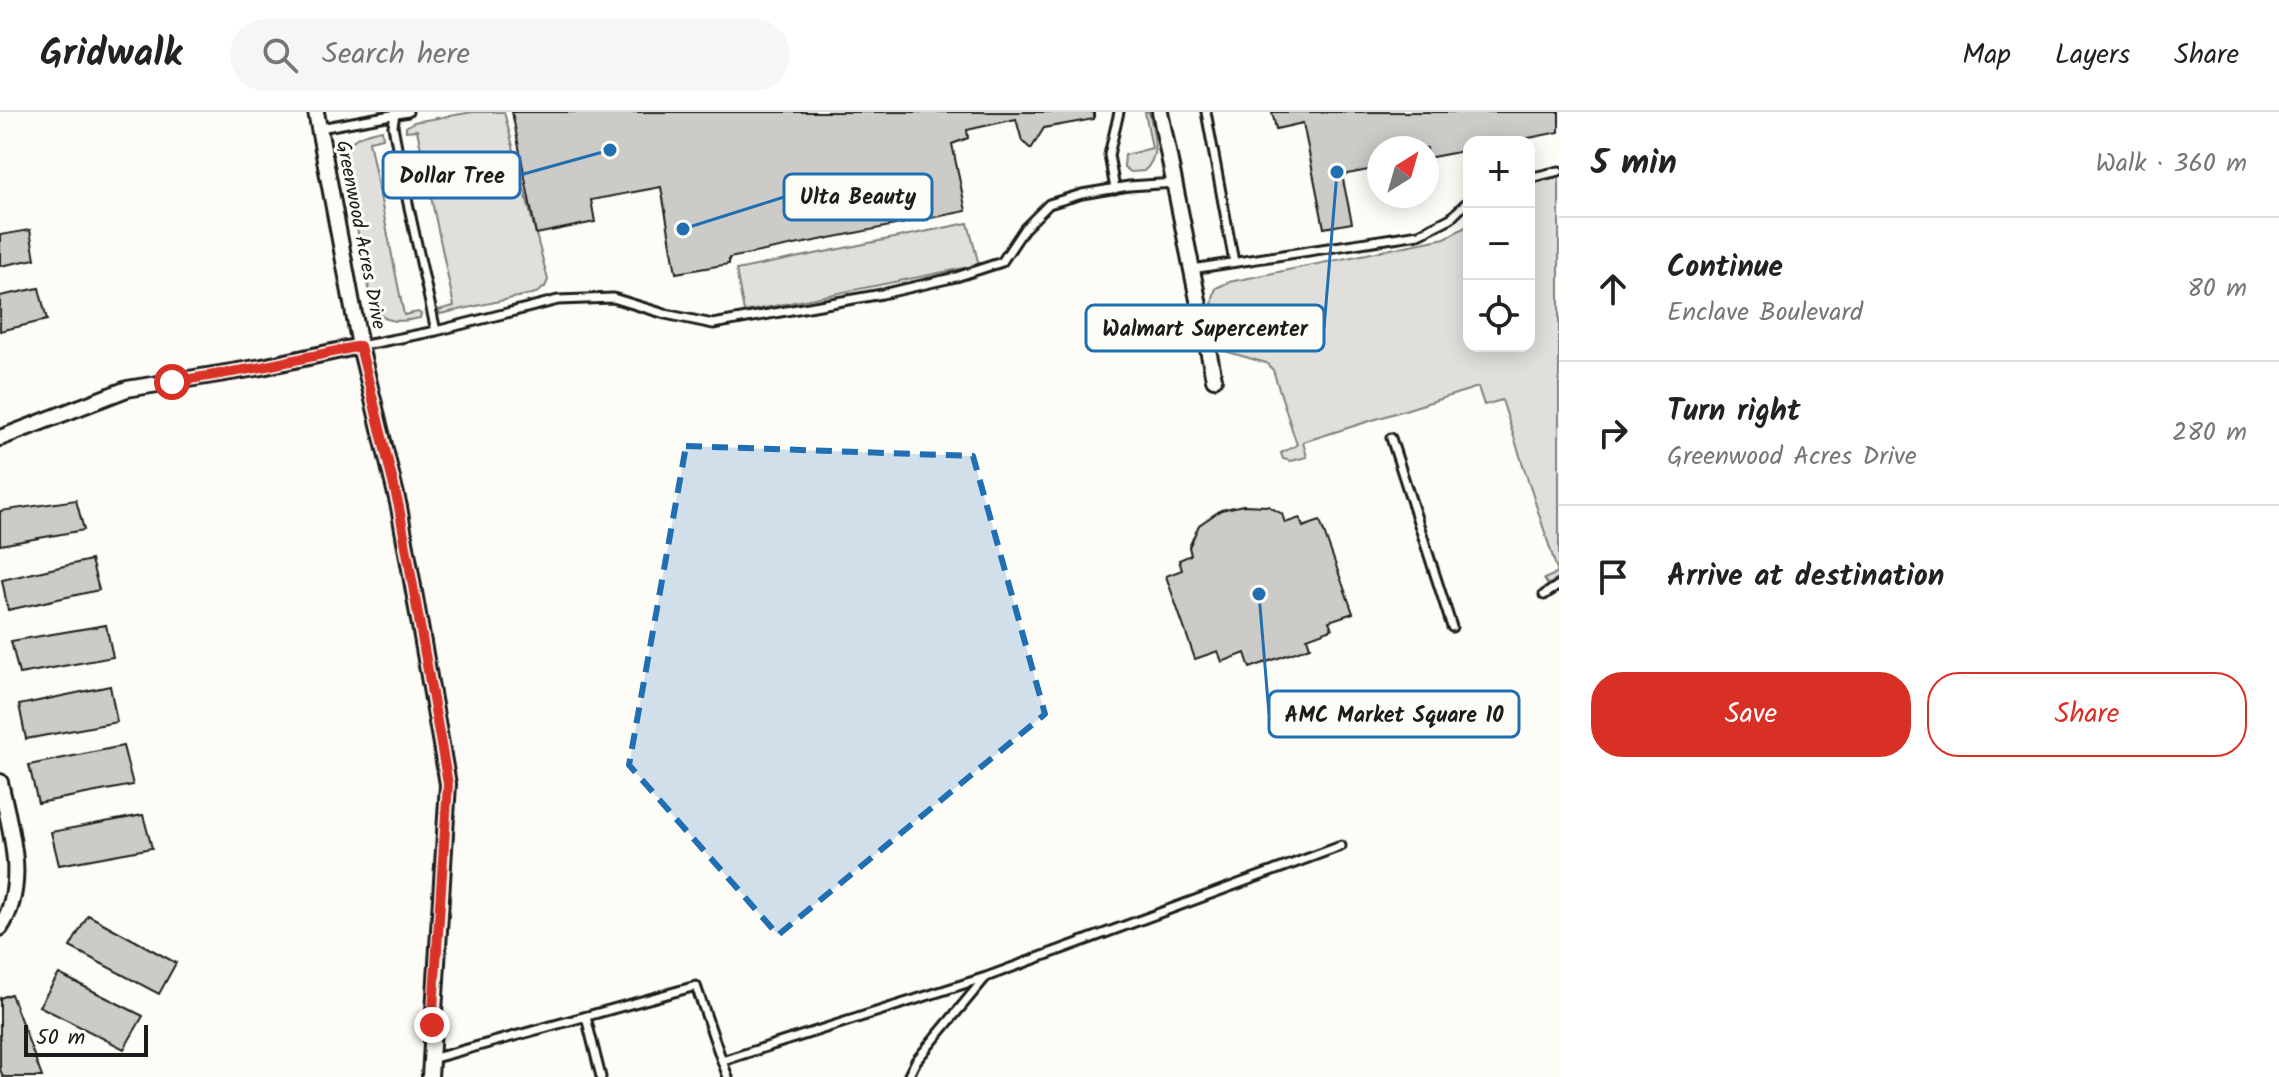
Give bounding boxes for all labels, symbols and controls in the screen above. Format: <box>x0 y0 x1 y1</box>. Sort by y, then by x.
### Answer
search box <box>230 19 790 91</box>
text: Gridwalk <box>40 25 182 85</box>
text: Search here <box>322 31 470 79</box>
icon: search <box>258 33 302 77</box>
text: Map <box>1962 33 2011 78</box>
text: Layers <box>2055 33 2130 78</box>
text: Share <box>2174 33 2239 78</box>
north arrow <box>1367 136 1439 208</box>
map controls <box>1463 136 1535 352</box>
button: + <box>1463 136 1535 208</box>
text: 5 min <box>1591 137 1677 191</box>
street label: Greenwood Acres Drive <box>326 138 394 332</box>
text: Walk · 360 m <box>2095 143 2247 185</box>
callout: Dollar Tree <box>383 152 520 198</box>
text: Dollar Tree <box>399 160 505 195</box>
callout: Ulta Beauty <box>784 174 932 220</box>
text: Ulta Beauty <box>800 181 917 216</box>
button: − <box>1463 208 1535 280</box>
text: Continue <box>1667 244 1783 292</box>
icon: ahead <box>1591 267 1635 311</box>
text: 80 m <box>2187 268 2247 310</box>
button: locate <box>1463 280 1535 352</box>
text: Enclave Boulevard <box>1667 292 1863 334</box>
callout: Walmart Supercenter <box>1086 305 1324 351</box>
text: Walmart Supercenter <box>1102 313 1309 348</box>
route start <box>154 364 190 400</box>
text: Turn right <box>1667 388 1800 436</box>
icon: right <box>1591 411 1635 455</box>
text: 280 m <box>2172 412 2247 454</box>
text: Greenwood Acres Drive <box>1667 436 1917 478</box>
text: Arrive at destination <box>1667 553 1944 601</box>
icon: arrive <box>1591 555 1635 599</box>
button: Save <box>1591 672 1911 757</box>
button: Share <box>1927 672 2247 757</box>
callout: AMC Market Square 10 <box>1269 691 1519 737</box>
text: AMC Market Square 10 <box>1285 699 1504 734</box>
route end <box>414 1007 450 1043</box>
scale bar <box>24 1021 148 1057</box>
text: 50 m <box>36 1021 85 1056</box>

